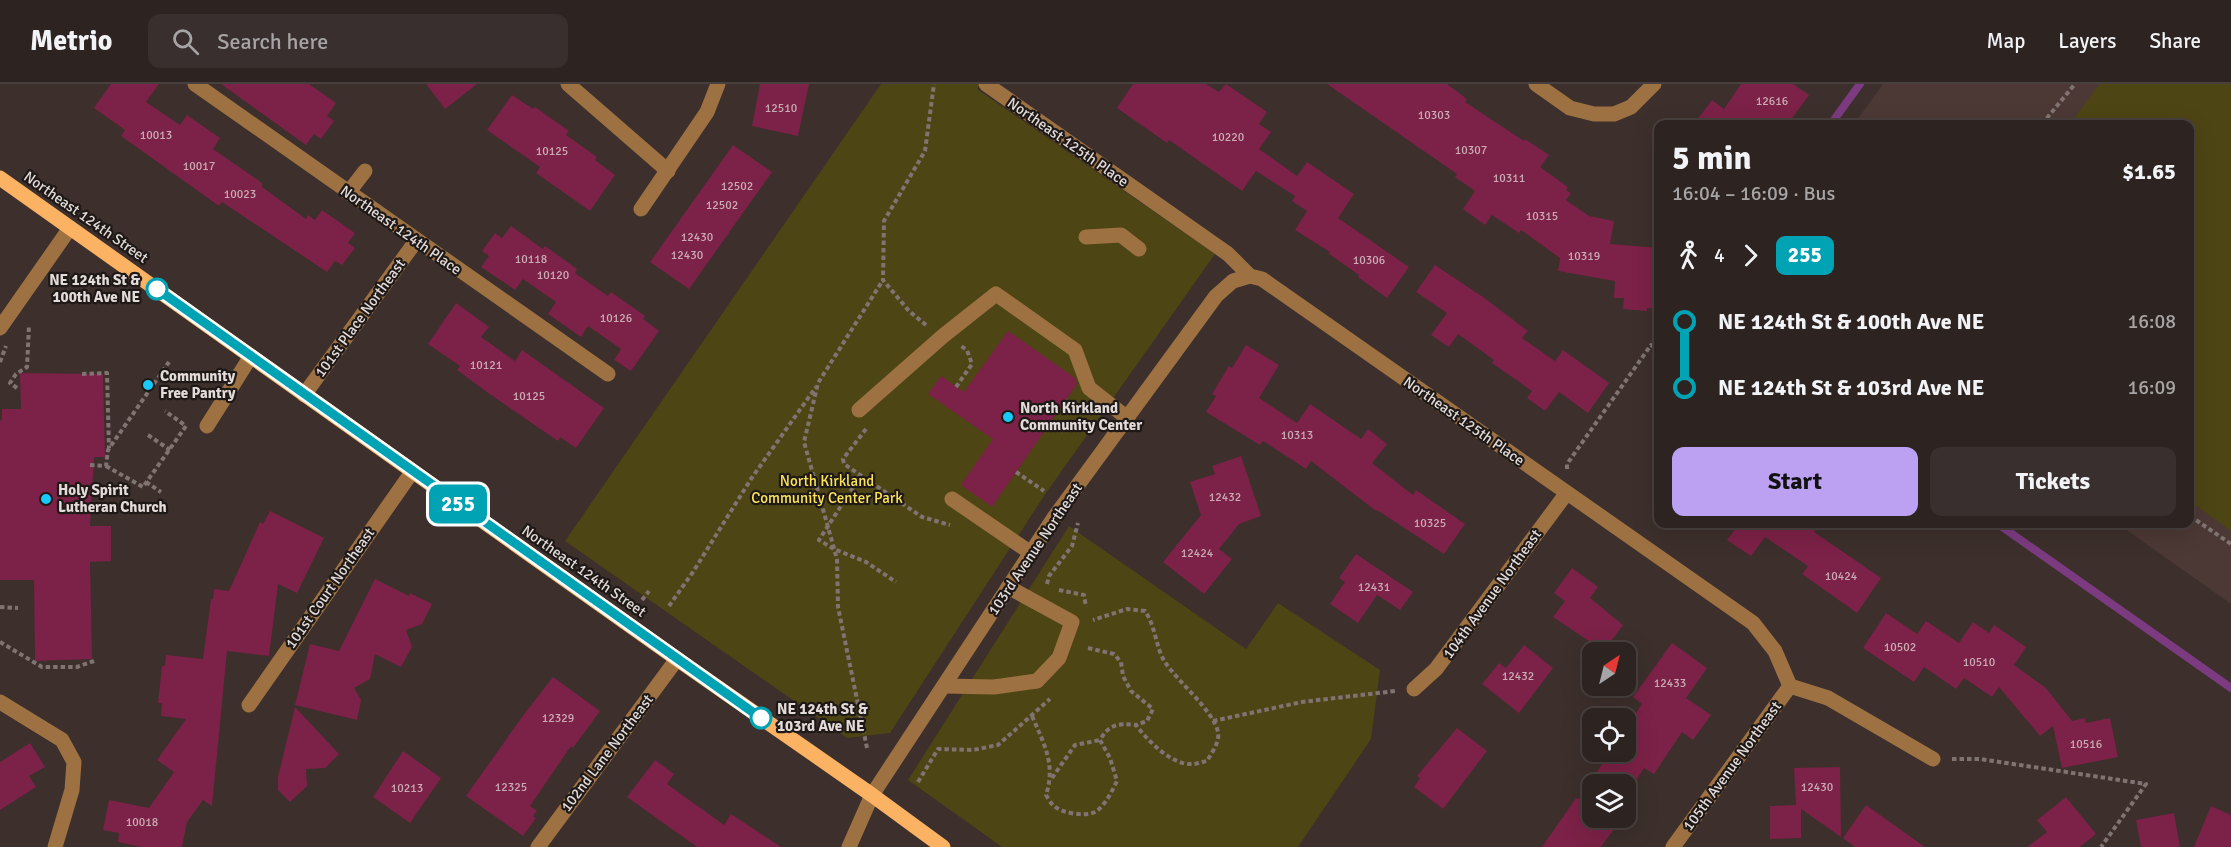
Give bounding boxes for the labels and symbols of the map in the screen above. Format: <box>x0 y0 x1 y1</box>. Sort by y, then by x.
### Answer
street label: Northeast 125th Place <box>1004 93 1132 191</box>
house number: 12616 <box>1756 94 1788 109</box>
house number: 12510 <box>765 101 797 116</box>
house number: 10303 <box>1418 108 1450 123</box>
house number: 10013 <box>140 128 172 143</box>
house number: 10220 <box>1212 130 1244 145</box>
house number: 10307 <box>1455 143 1487 158</box>
house number: 10125 <box>536 144 568 159</box>
house number: 10017 <box>183 159 215 174</box>
street label: Northeast 124th Street <box>20 167 152 267</box>
house number: 10311 <box>1493 171 1525 186</box>
house number: 12502 <box>721 179 753 194</box>
street label: Northeast 124th Place <box>337 181 465 279</box>
house number: 10023 <box>224 187 256 202</box>
house number: 12502 <box>706 198 738 213</box>
house number: 10315 <box>1526 209 1558 224</box>
house number: 12430 <box>681 230 713 245</box>
house number: 12430 <box>671 248 703 263</box>
house number: 10319 <box>1568 249 1600 264</box>
house number: 10118 <box>515 252 547 267</box>
house number: 10306 <box>1353 253 1385 268</box>
street label: 101st Place Northeast <box>311 255 409 381</box>
house number: 10120 <box>537 268 569 283</box>
place label: NE 124th St & 100th Ave NE <box>49 271 140 306</box>
marker: NE 124th St & 100th Ave NE <box>146 278 168 300</box>
house number: 10126 <box>600 311 632 326</box>
house number: 10121 <box>470 358 502 373</box>
place label: Community Free Pantry <box>160 367 236 402</box>
street label: Northeast 125th Place <box>1400 372 1528 470</box>
marker: Community Free Pantry <box>141 378 155 392</box>
house number: 10125 <box>513 389 545 404</box>
place label: North Kirkland Community Center <box>1020 399 1142 434</box>
marker: North Kirkland Community Center <box>1001 410 1015 424</box>
house number: 10313 <box>1281 428 1313 443</box>
park label: North Kirkland Community Center Park <box>751 472 903 507</box>
street label: 103rd Avenue Northeast <box>984 480 1086 618</box>
place label: Holy Spirit Lutheran Church <box>58 481 167 516</box>
line badge: 255 <box>424 484 492 524</box>
house number: 12432 <box>1209 490 1241 505</box>
marker: Holy Spirit Lutheran Church <box>39 492 53 506</box>
house number: 10325 <box>1414 516 1446 531</box>
street label: Northeast 124th Street <box>518 521 650 621</box>
street label: 101st Court Northeast <box>282 524 378 652</box>
street label: 104th Avenue Northeast <box>1439 526 1545 662</box>
house number: 12424 <box>1181 546 1214 561</box>
house number: 10424 <box>1825 569 1858 584</box>
house number: 12431 <box>1358 580 1390 595</box>
house number: 10502 <box>1884 640 1916 655</box>
north arrow <box>1582 642 1636 696</box>
house number: 10510 <box>1963 655 1995 670</box>
house number: 12432 <box>1502 669 1534 684</box>
house number: 12433 <box>1654 676 1686 691</box>
street label: 102nd Lane Northeast <box>557 691 657 815</box>
street label: 105th Avenue Northeast <box>1679 698 1785 834</box>
place label: NE 124th St & 103rd Ave NE <box>777 700 868 735</box>
marker: NE 124th St & 103rd Ave NE <box>750 707 772 729</box>
house number: 12329 <box>542 711 574 726</box>
house number: 10516 <box>2070 737 2102 752</box>
house number: 12325 <box>495 780 527 795</box>
house number: 12430 <box>1801 780 1833 795</box>
house number: 10213 <box>391 781 423 796</box>
house number: 10018 <box>126 815 158 830</box>

